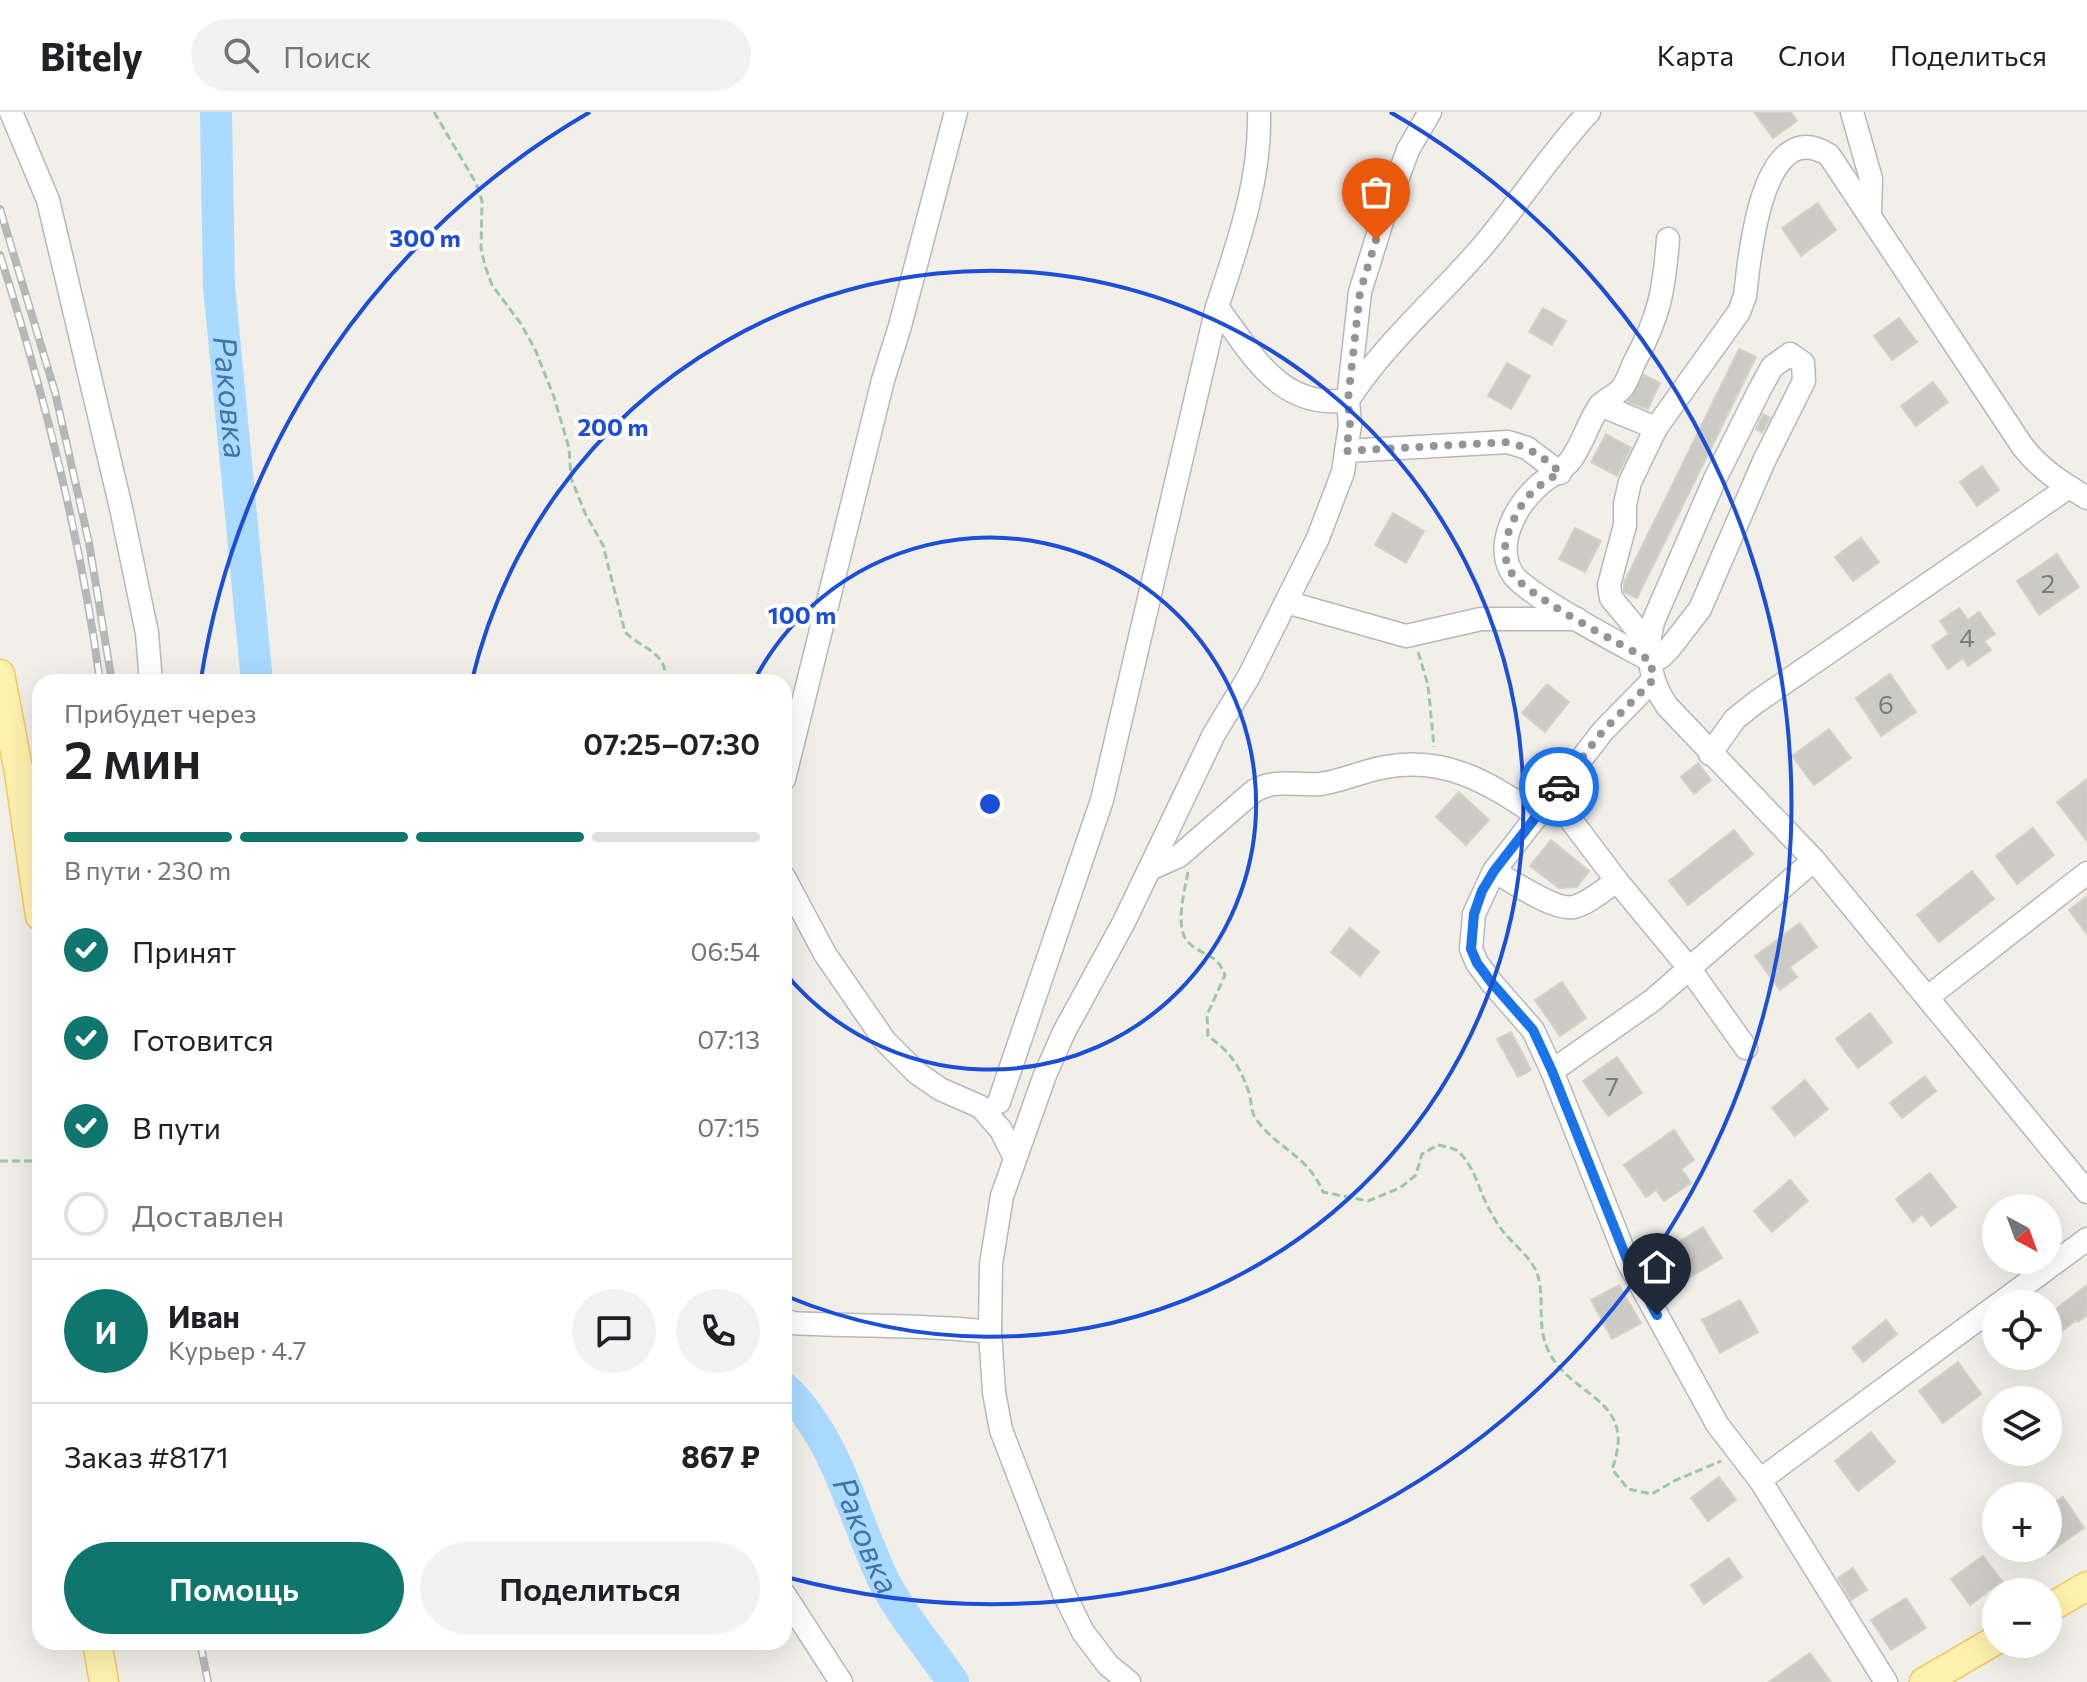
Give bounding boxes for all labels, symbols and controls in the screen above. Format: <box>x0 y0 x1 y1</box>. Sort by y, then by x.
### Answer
search box <box>191 19 751 91</box>
text: Bitely <box>40 32 143 79</box>
icon: search <box>219 33 263 77</box>
text: Поиск <box>283 37 371 74</box>
text: Карта <box>1657 38 1734 72</box>
text: Слои <box>1778 38 1846 72</box>
text: Поделиться <box>1890 38 2047 72</box>
pin <box>1342 158 1410 240</box>
icon: bag <box>1354 170 1398 214</box>
text: 300 m <box>389 223 461 252</box>
water label: Раковка <box>206 334 257 460</box>
text: 200 m <box>578 412 648 441</box>
house number: 2 <box>2041 567 2055 598</box>
text: 100 m <box>768 600 836 629</box>
house number: 4 <box>1959 621 1975 652</box>
house number: 6 <box>1878 688 1894 719</box>
text: Прибудет через <box>64 697 257 728</box>
text: 07:25–07:30 <box>583 724 760 761</box>
text: 2 мин <box>64 726 201 790</box>
courier <box>1519 747 1599 827</box>
icon: car <box>1537 765 1581 809</box>
centre of rings <box>976 790 1004 818</box>
text: В пути · 230 m <box>64 854 231 885</box>
icon: check <box>64 928 108 972</box>
text: Принят <box>132 932 236 969</box>
text: 06:54 <box>691 935 760 966</box>
icon: check <box>64 1016 108 1060</box>
text: Готовится <box>132 1020 274 1057</box>
text: 07:13 <box>697 1023 760 1054</box>
house number: 7 <box>1605 1070 1619 1101</box>
icon: check <box>64 1104 108 1148</box>
text: В пути <box>132 1108 221 1145</box>
text: 07:15 <box>697 1111 760 1142</box>
north arrow <box>1982 1194 2062 1274</box>
map controls <box>1982 1194 2062 1658</box>
text: Доставлен <box>132 1196 284 1233</box>
pin <box>1623 1233 1691 1315</box>
icon: home <box>1635 1245 1679 1289</box>
button: chat <box>572 1289 656 1373</box>
button: phone <box>676 1289 760 1373</box>
button: locate <box>1982 1290 2062 1370</box>
text: Иван <box>168 1297 240 1334</box>
text: И <box>95 1313 117 1350</box>
text: Курьер · 4.7 <box>168 1334 307 1365</box>
button: layers <box>1982 1386 2062 1466</box>
text: Заказ #8171 <box>64 1437 229 1474</box>
text: 867 ₽ <box>681 1437 760 1474</box>
water label: Раковка <box>826 1470 909 1600</box>
button: + <box>1982 1482 2062 1562</box>
button: Помощь <box>64 1542 404 1634</box>
button: Поделиться <box>420 1542 760 1634</box>
button: − <box>1982 1578 2062 1658</box>

